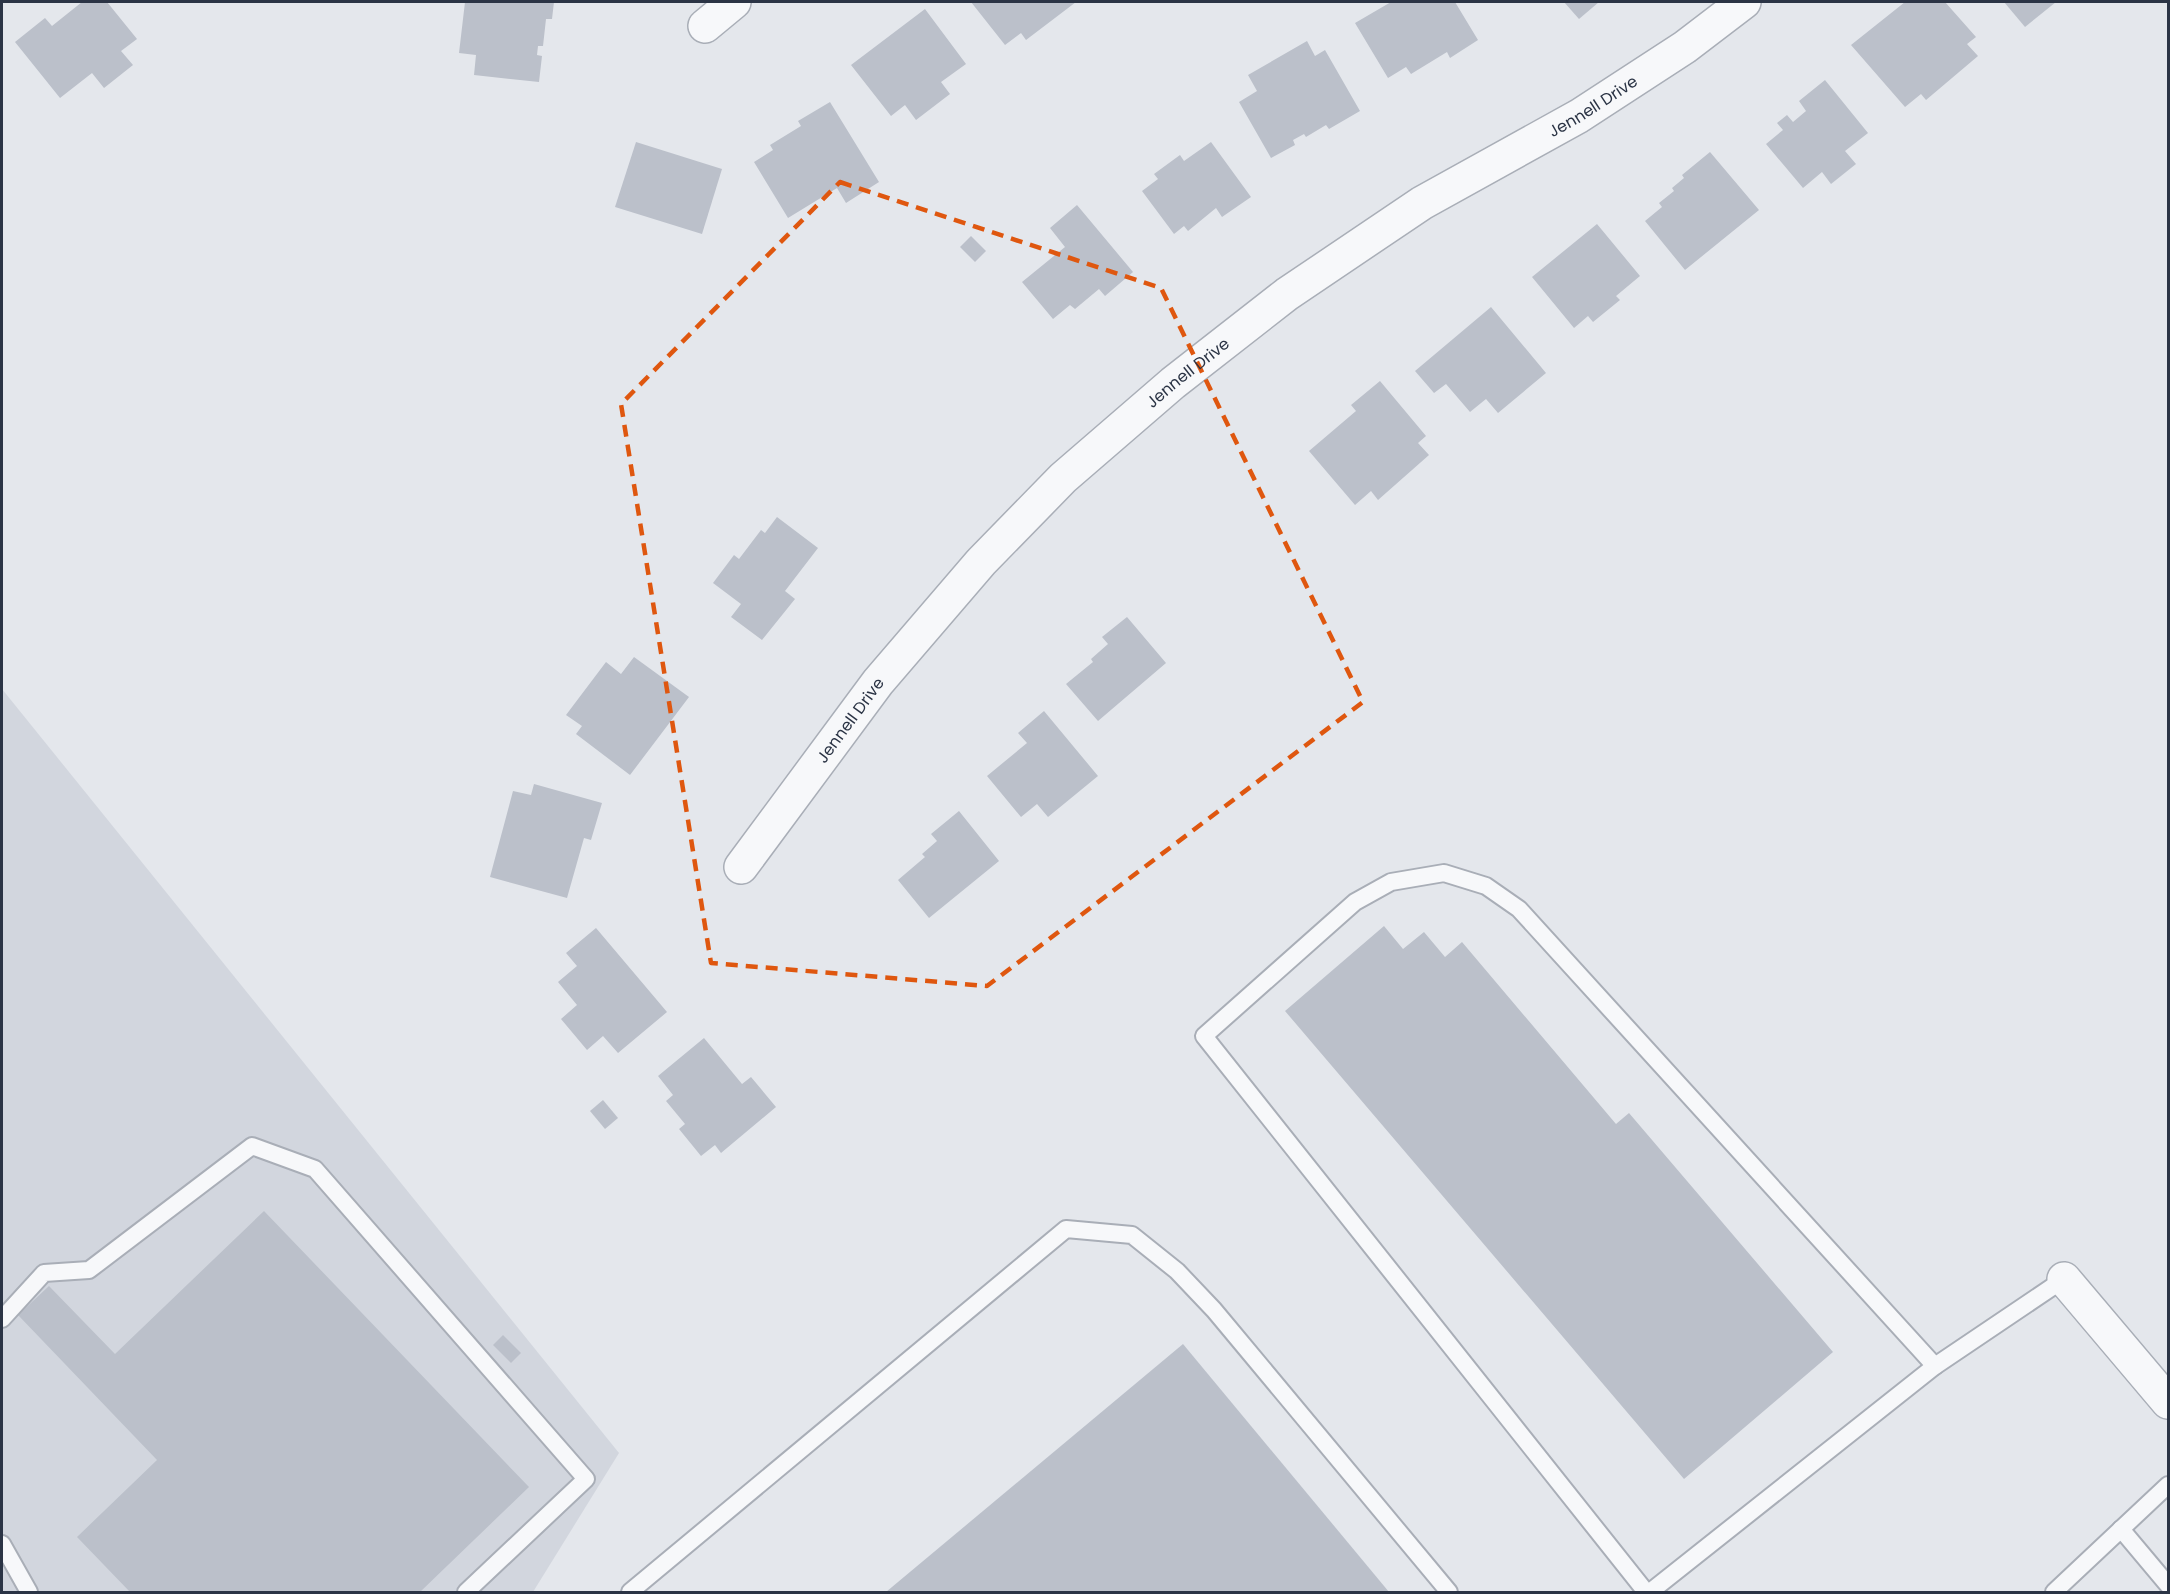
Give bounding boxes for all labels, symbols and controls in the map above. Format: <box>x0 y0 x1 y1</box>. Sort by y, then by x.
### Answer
street label: Jennell Drive <box>1544 69 1642 142</box>
street label: Jennell Drive <box>1141 332 1234 413</box>
street label: Jennell Drive <box>811 672 889 767</box>

